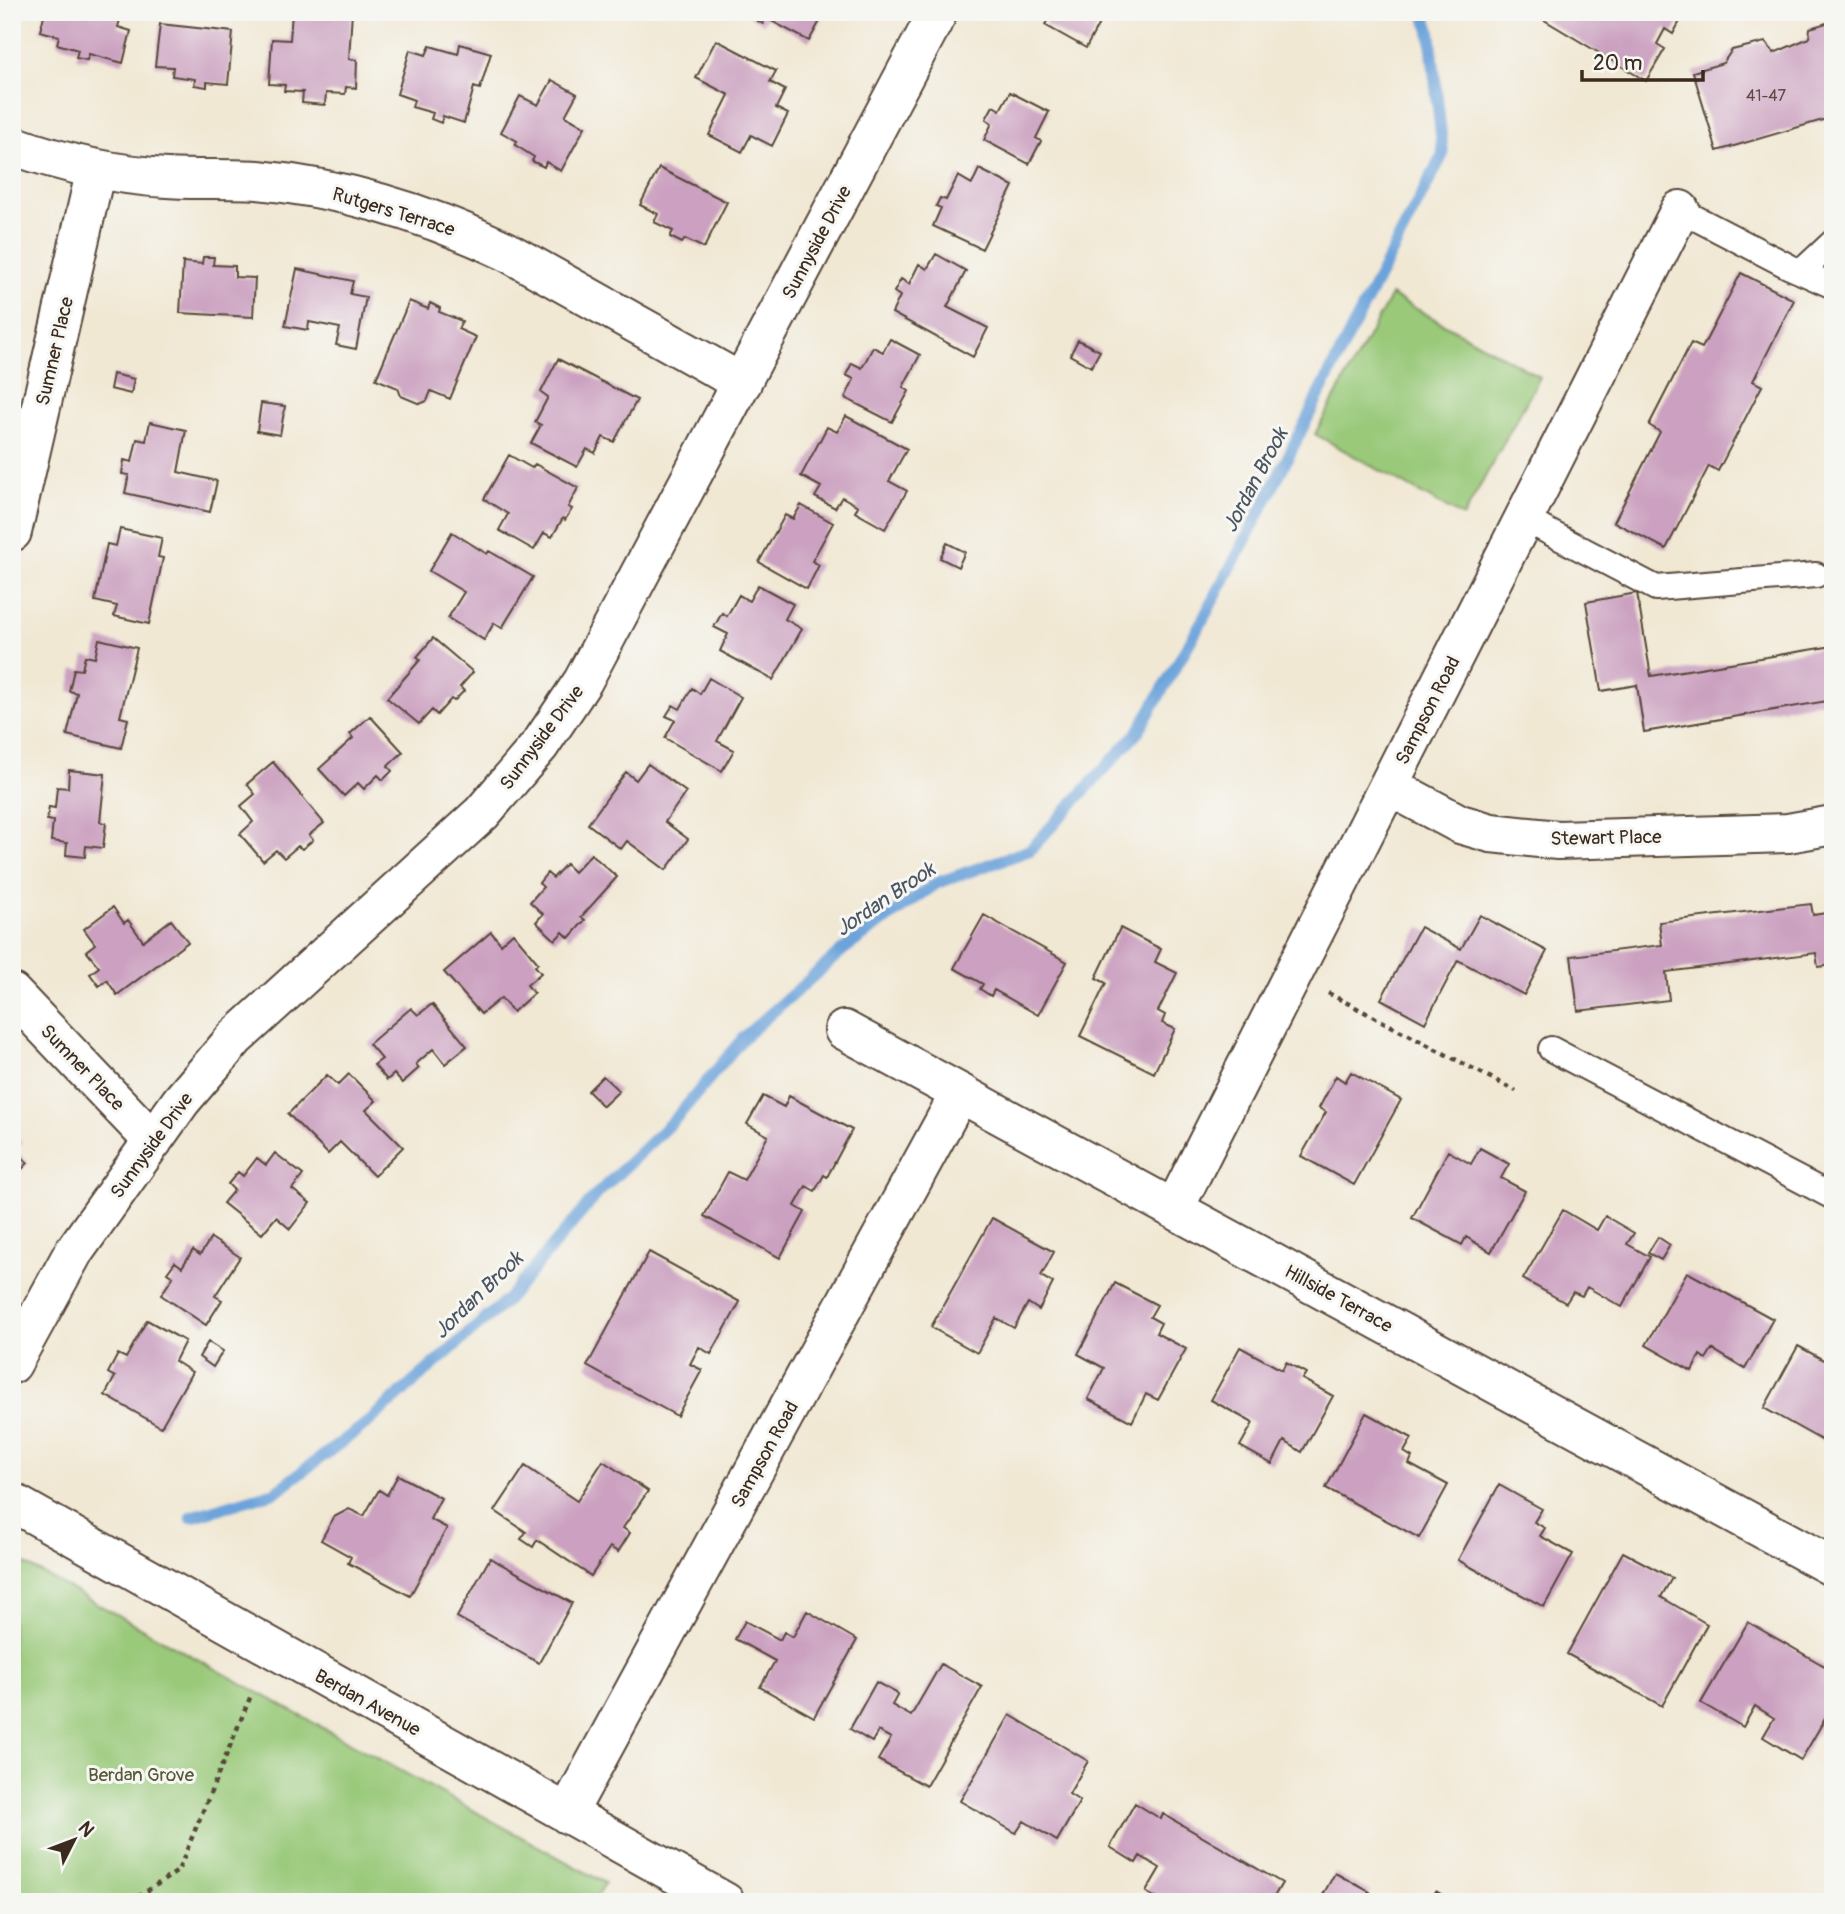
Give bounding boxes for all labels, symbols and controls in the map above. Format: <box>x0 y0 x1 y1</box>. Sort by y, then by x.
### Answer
scale bar <box>1582 38 1703 82</box>
text: 20 m <box>1593 50 1642 77</box>
house number: 41-47 <box>1746 86 1787 106</box>
street label: Sunnyside Drive <box>777 181 857 303</box>
street label: Rutgers Terrace <box>330 182 458 242</box>
street label: Sumner Place <box>31 294 79 408</box>
water label: Jordan Brook <box>1217 421 1295 537</box>
street label: Sampson Road <box>1390 652 1465 769</box>
street label: Sunnyside Drive <box>495 680 589 795</box>
street label: Stewart Place <box>1550 825 1662 851</box>
water label: Jordan Brook <box>830 855 942 943</box>
street label: Sumner Place <box>35 1019 130 1116</box>
street label: Sunnyside Drive <box>105 1087 199 1203</box>
water label: Jordan Brook <box>428 1244 531 1345</box>
street label: Hillside Terrace <box>1280 1259 1397 1339</box>
street label: Sampson Road <box>726 1397 804 1512</box>
street label: Berdan Avenue <box>310 1664 425 1742</box>
park label: Berdan Grove <box>88 1763 195 1787</box>
north arrow <box>38 1806 108 1876</box>
text: N <box>73 1816 99 1842</box>

